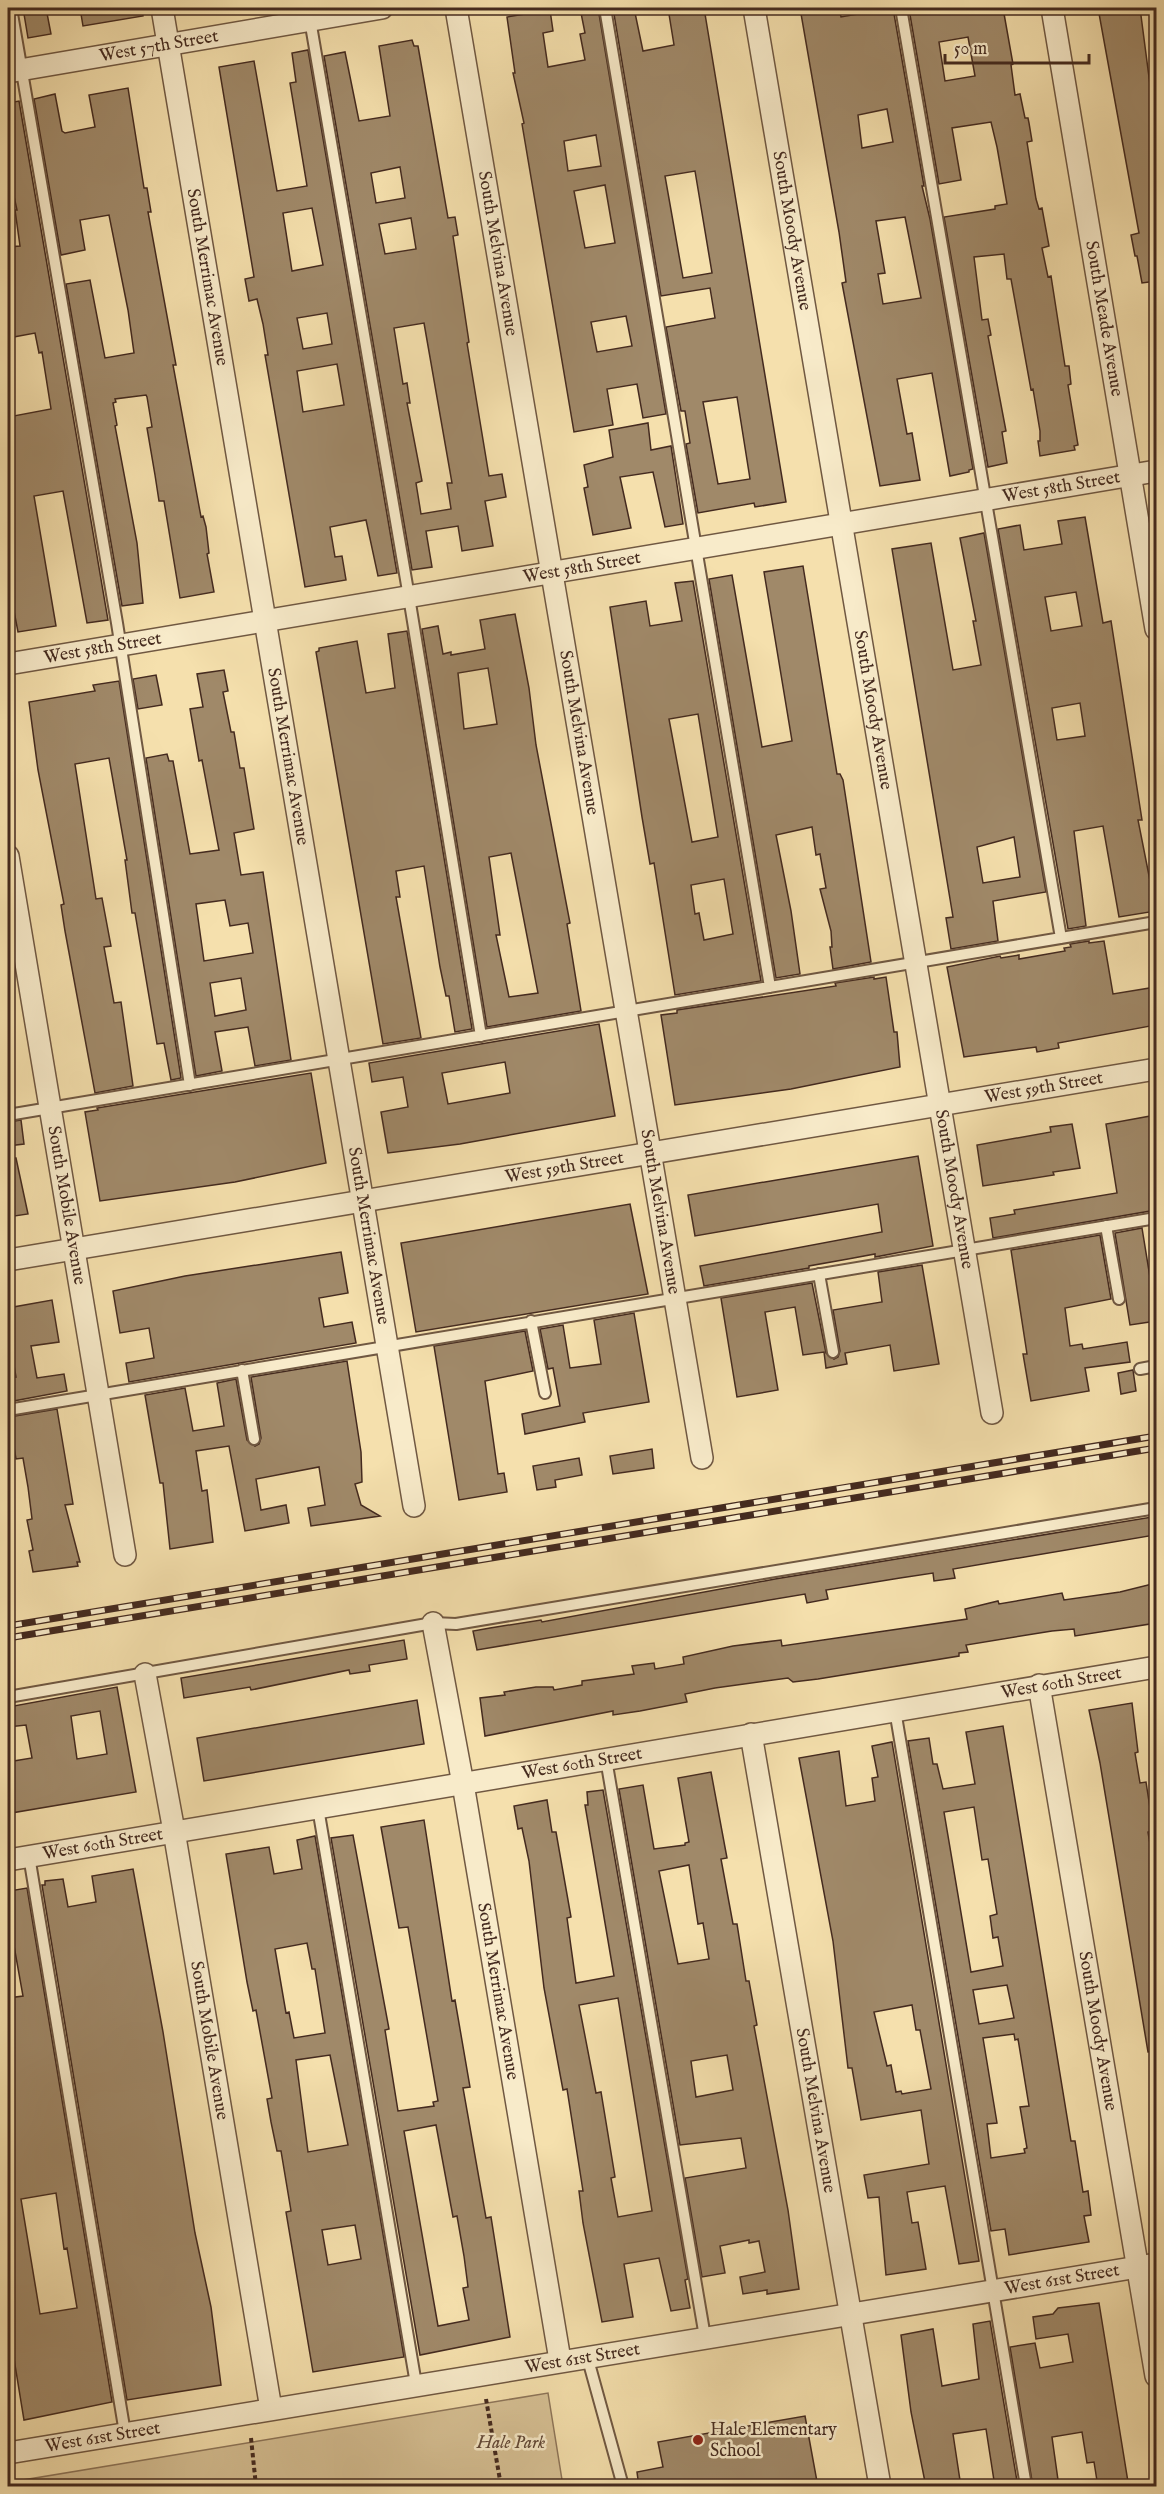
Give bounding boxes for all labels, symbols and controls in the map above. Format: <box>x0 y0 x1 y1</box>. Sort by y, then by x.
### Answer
street label: West 57th Street <box>98 25 220 68</box>
scale bar <box>945 27 1089 65</box>
text: 50 m <box>954 38 987 61</box>
street label: South Moody Avenue <box>767 149 817 312</box>
street label: South Melvina Avenue <box>472 169 523 338</box>
street label: South Merrimac Avenue <box>181 187 234 368</box>
street label: South Meade Avenue <box>1080 239 1128 398</box>
street label: West 58th Street <box>1001 466 1122 508</box>
street label: West 58th Street <box>521 546 643 589</box>
street label: West 58th Street <box>42 627 163 669</box>
street label: South Moody Avenue <box>848 628 898 792</box>
street label: South Melvina Avenue <box>554 648 604 817</box>
street label: South Merrimac Avenue <box>262 666 314 847</box>
street label: West 59th Street <box>983 1066 1105 1109</box>
street label: South Moody Avenue <box>929 1108 979 1271</box>
street label: South Mobile Avenue <box>42 1124 91 1286</box>
street label: South Melvina Avenue <box>635 1128 686 1296</box>
street label: South Merrimac Avenue <box>342 1145 395 1326</box>
street label: West 59th Street <box>503 1146 625 1189</box>
street label: West 60th Street <box>999 1661 1123 1704</box>
street label: West 60th Street <box>520 1742 644 1785</box>
street label: West 60th Street <box>41 1823 165 1866</box>
street label: South Merrimac Avenue <box>472 1901 524 2082</box>
street label: South Moody Avenue <box>1073 1950 1122 2113</box>
street label: South Mobile Avenue <box>184 1959 234 2122</box>
street label: South Melvina Avenue <box>790 2026 841 2195</box>
street label: West 61st Street <box>1003 2259 1121 2300</box>
street label: West 61st Street <box>523 2338 642 2379</box>
street label: West 61st Street <box>43 2417 162 2458</box>
place label: Hale Elementary School <box>710 2419 837 2463</box>
park label: Hale Park <box>476 2432 545 2455</box>
marker: Hale Elementary School <box>691 2433 705 2447</box>

